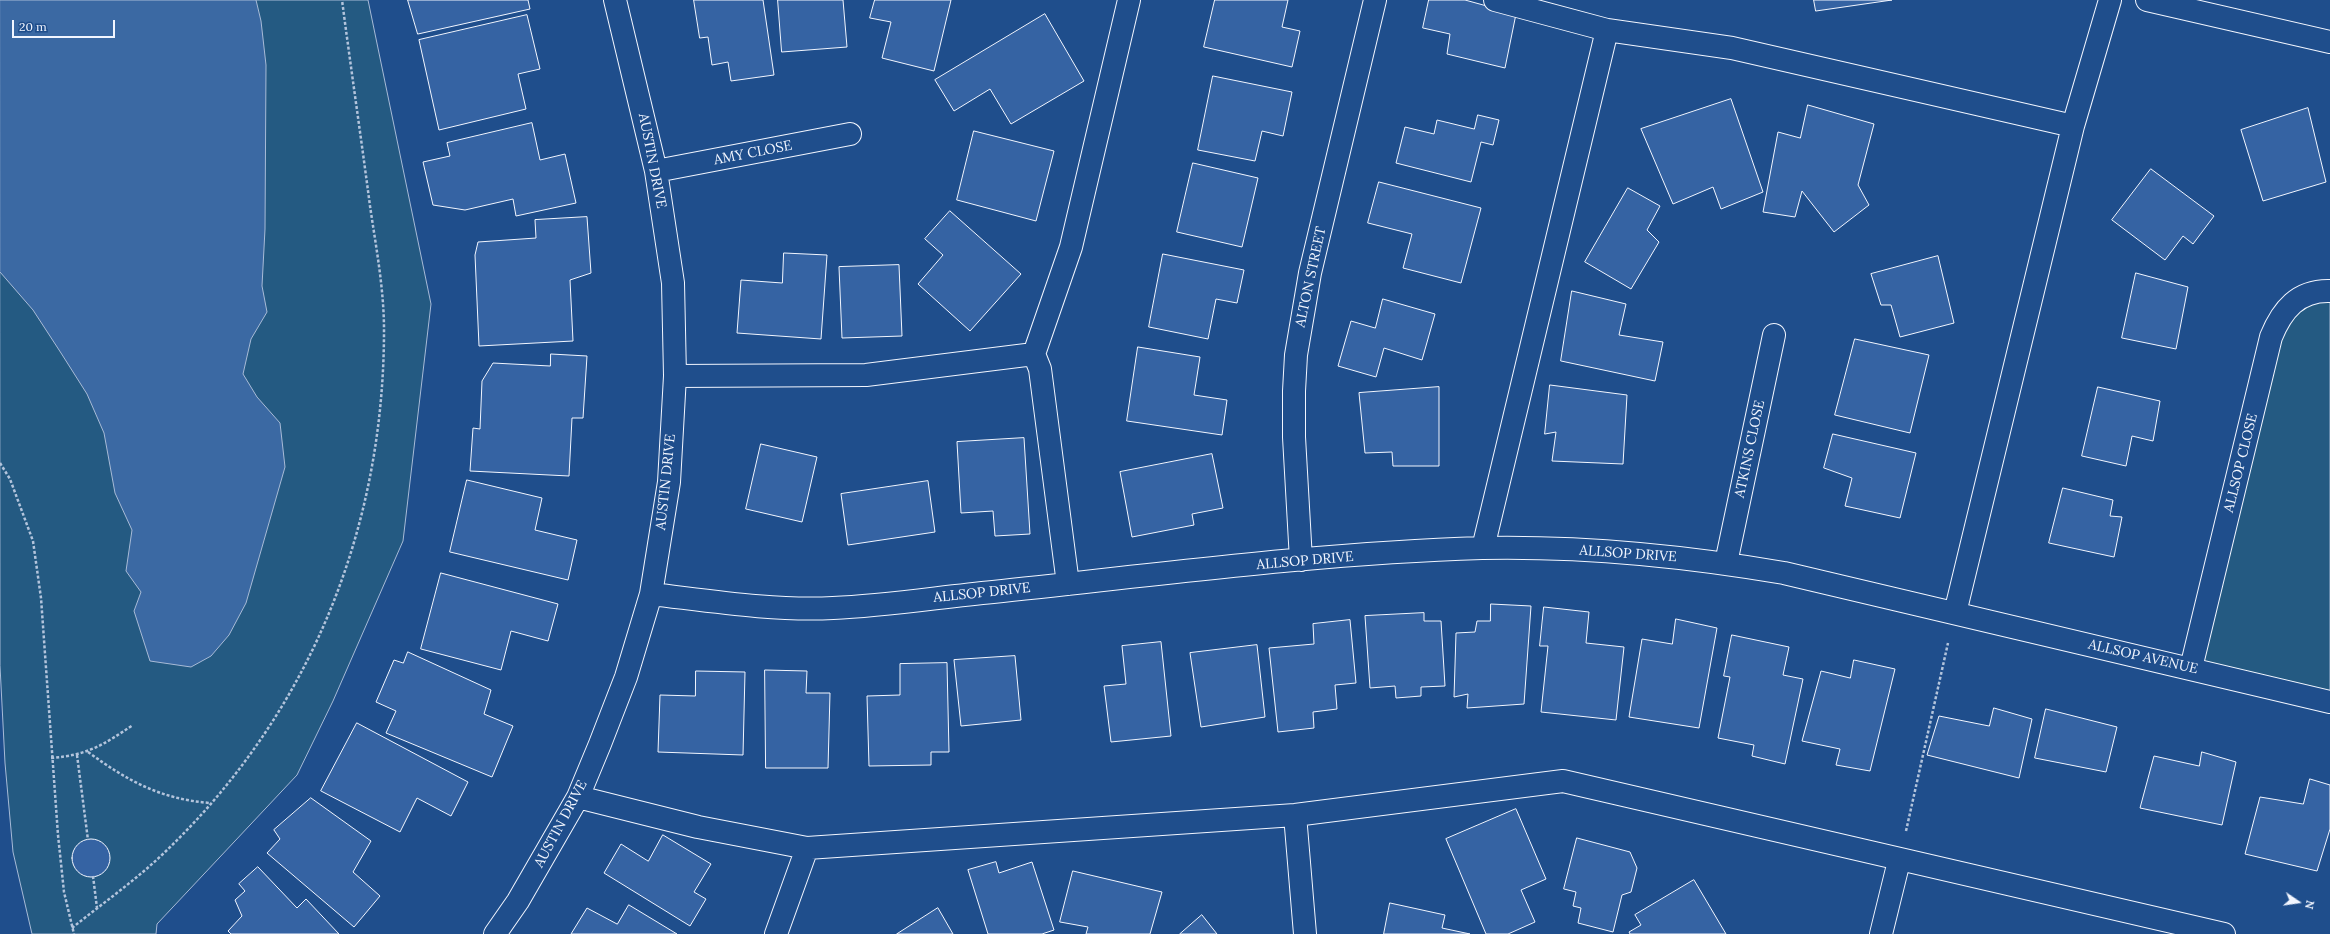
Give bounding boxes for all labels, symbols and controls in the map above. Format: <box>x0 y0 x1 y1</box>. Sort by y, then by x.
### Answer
scale bar <box>14 12 117 38</box>
text: 20 m <box>19 19 47 34</box>
street label: AUSTIN DRIVE <box>635 112 669 210</box>
street label: AMY CLOSE <box>712 137 794 169</box>
street label: ALTON STREET <box>1292 225 1330 329</box>
street label: ATKINS CLOSE <box>1731 399 1769 499</box>
street label: ALLSOP CLOSE <box>2221 412 2261 514</box>
street label: AUSTIN DRIVE <box>653 433 679 531</box>
street label: ALLSOP DRIVE <box>1579 542 1677 566</box>
street label: ALLSOP DRIVE <box>1256 548 1354 574</box>
street label: ALLSOP DRIVE <box>933 580 1031 606</box>
street label: ALLSOP AVENUE <box>2087 636 2199 678</box>
street label: AUSTIN DRIVE <box>531 777 591 871</box>
north arrow <box>2278 882 2318 922</box>
text: N <box>2302 899 2317 910</box>

